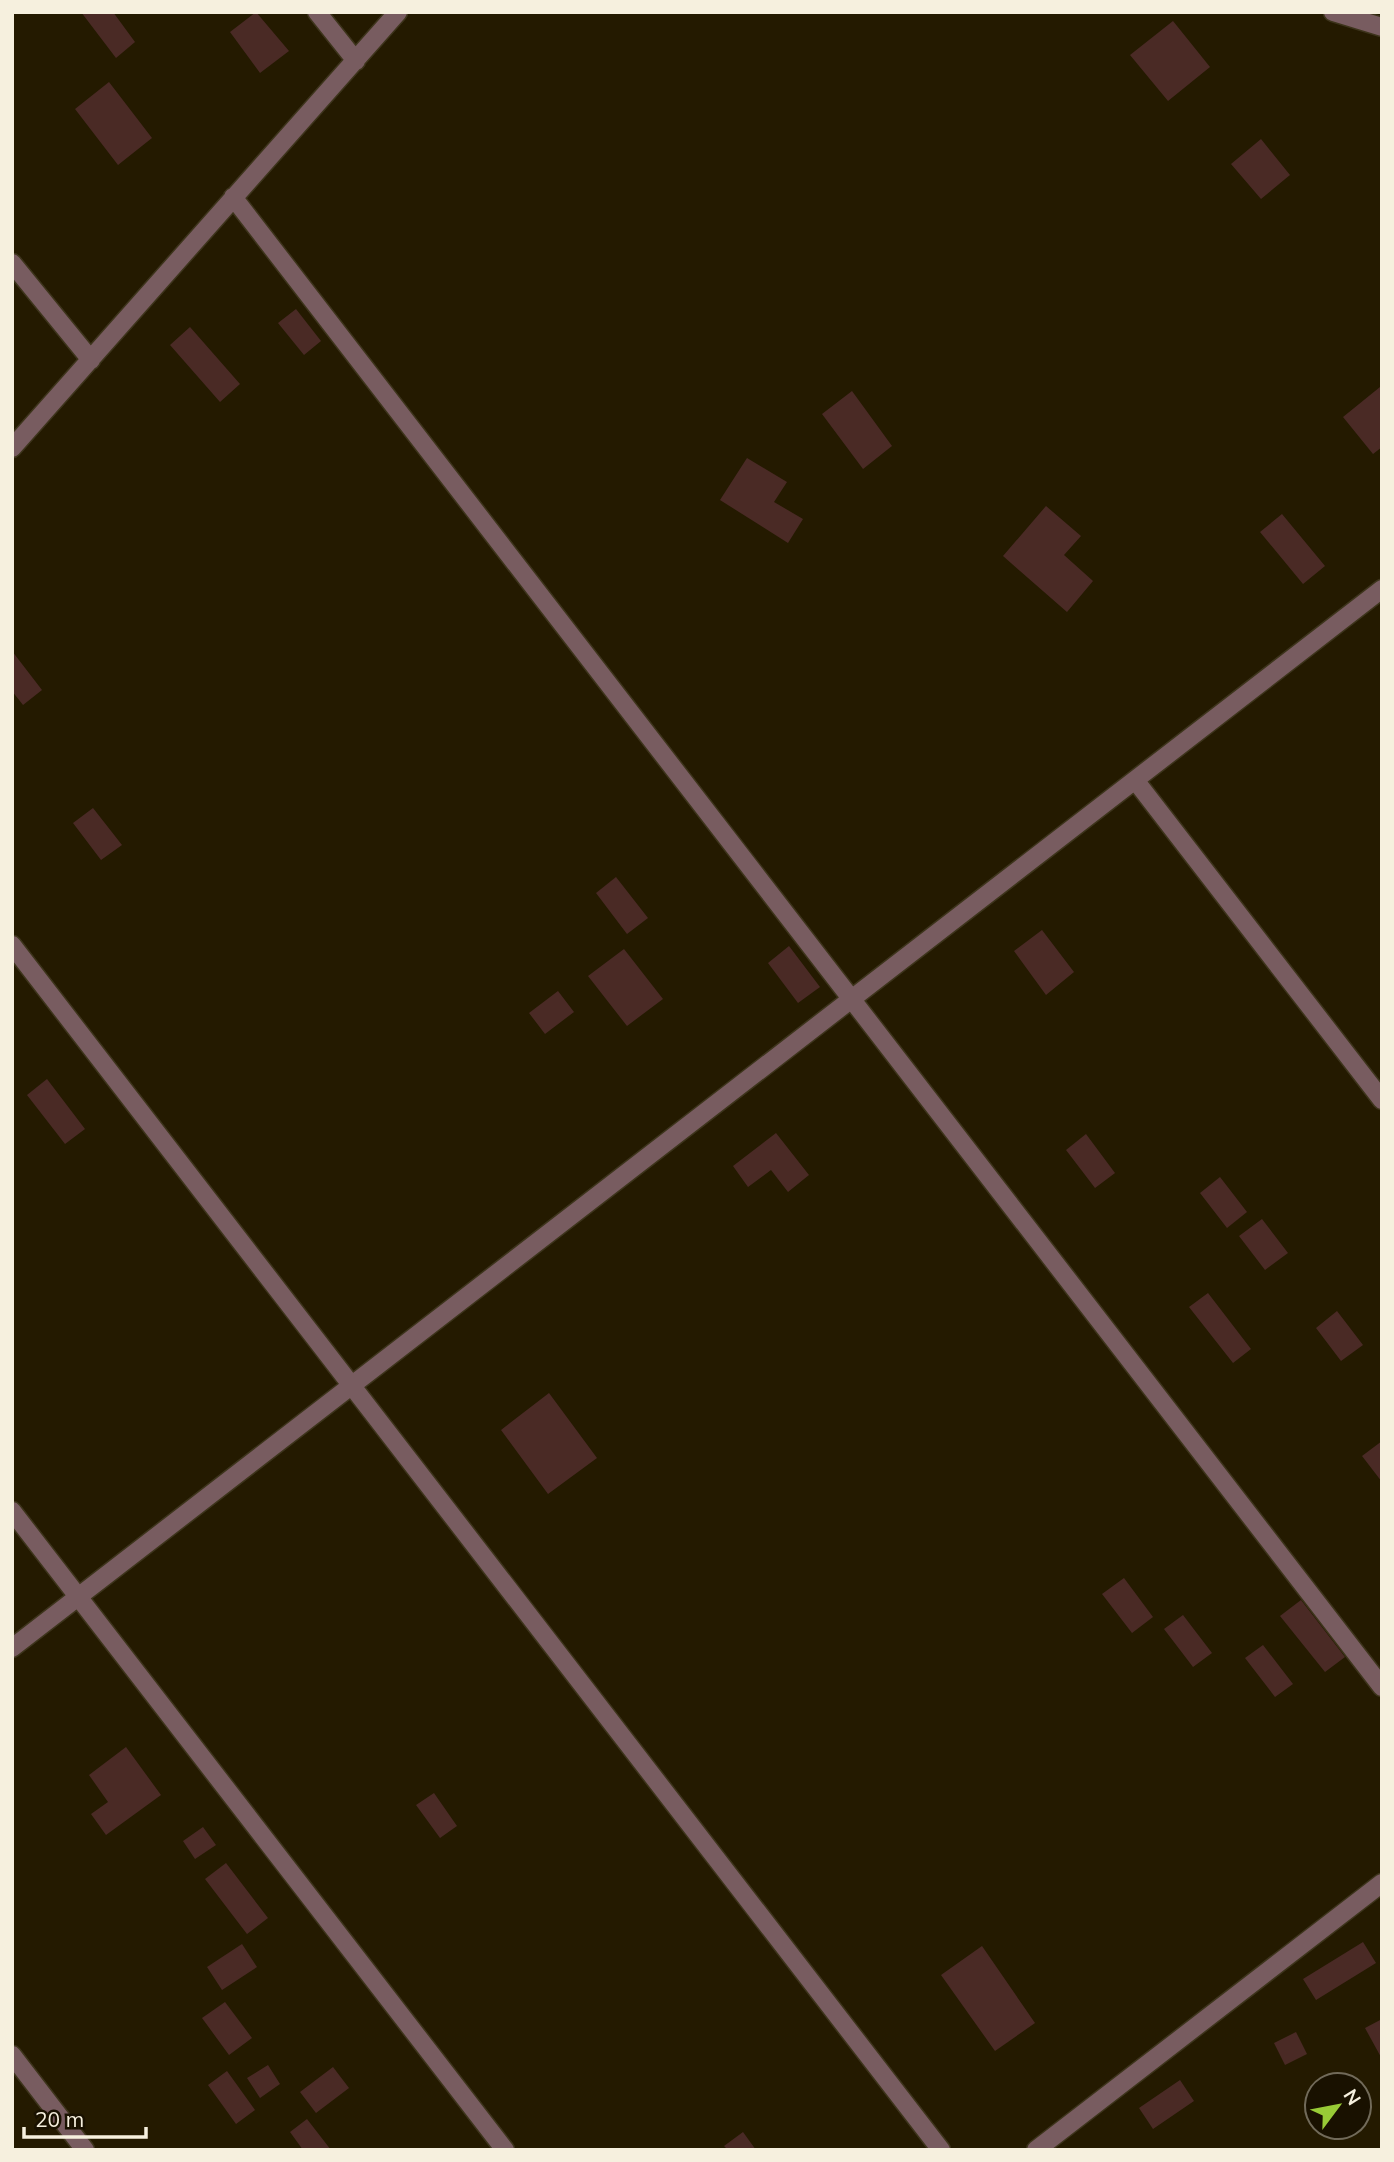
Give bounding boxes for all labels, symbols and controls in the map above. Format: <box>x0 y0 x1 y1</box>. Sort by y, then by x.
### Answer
north arrow <box>1303 2071 1373 2141</box>
text: N <box>1338 2085 1366 2109</box>
scale bar <box>24 2096 147 2140</box>
text: 20 m <box>35 2106 84 2132</box>

